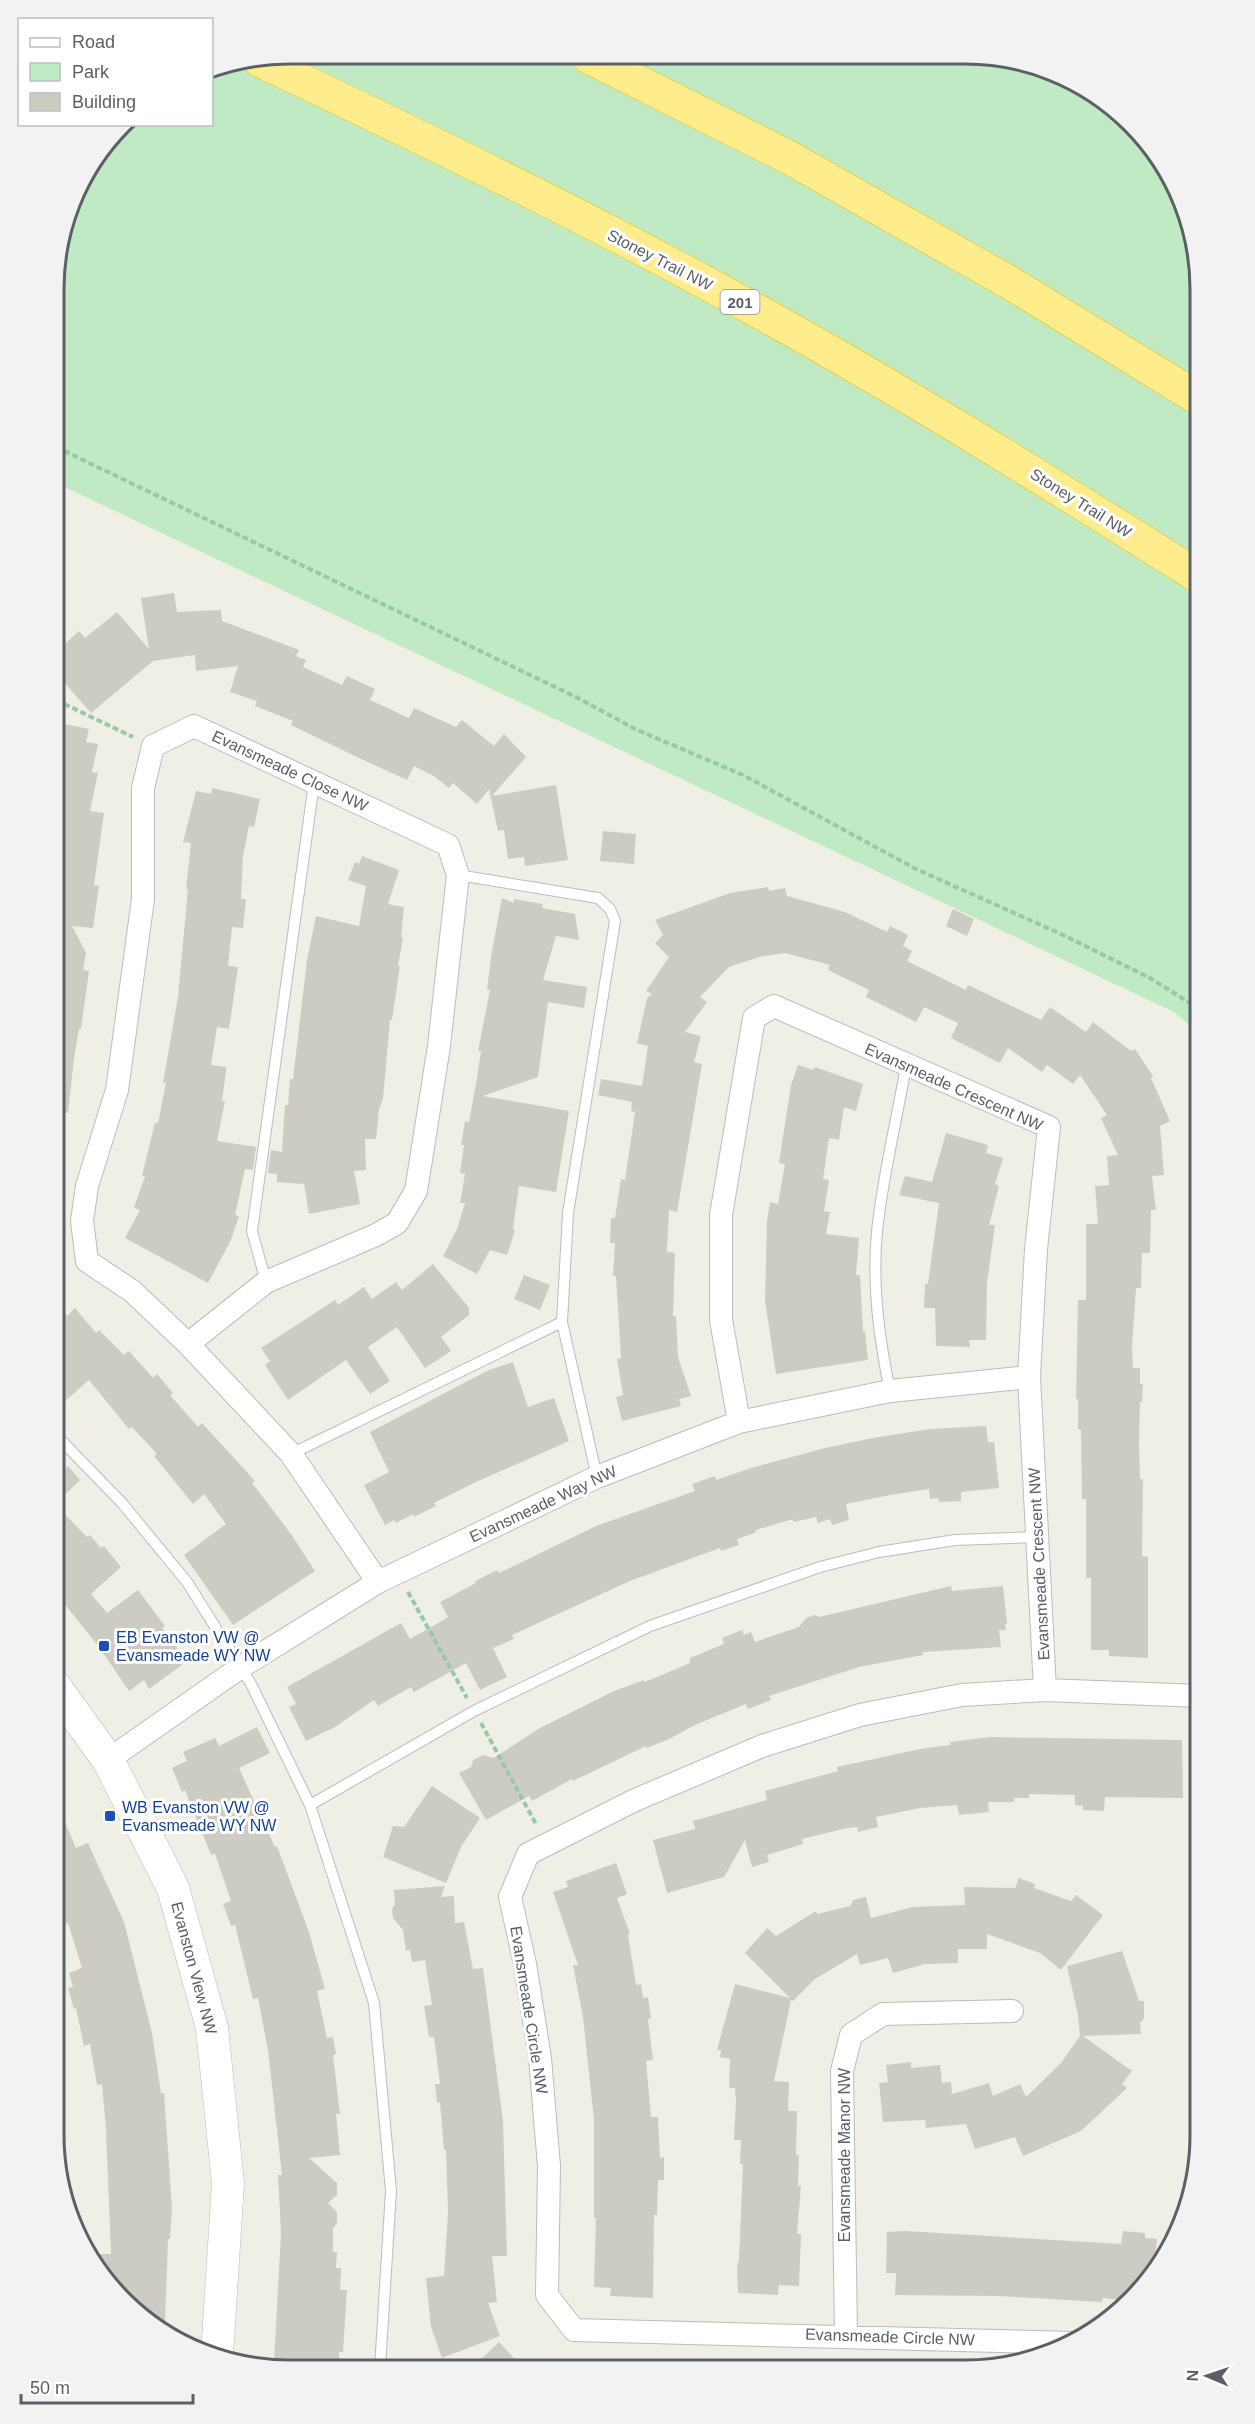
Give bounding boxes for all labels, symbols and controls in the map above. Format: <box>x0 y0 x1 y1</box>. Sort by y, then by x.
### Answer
legend <box>18 18 213 126</box>
text: Road <box>72 32 115 52</box>
text: Park <box>72 62 110 82</box>
text: Building <box>72 92 136 112</box>
street label: Stoney Trail NW <box>605 226 716 294</box>
road number: 201 <box>720 290 760 314</box>
street label: Stoney Trail NW <box>1027 465 1135 541</box>
street label: Evansmeade Close NW <box>209 727 371 815</box>
street label: Evansmeade Crescent NW <box>862 1040 1046 1134</box>
street label: Evansmeade Way NW <box>467 1462 620 1546</box>
street label: Evansmeade Crescent NW <box>1025 1466 1053 1661</box>
place label: EB Evanston VW @ Evansmeade WY NW <box>116 1629 271 1664</box>
marker: EB Evanston VW @ Evansmeade WY NW <box>97 1639 111 1653</box>
place label: WB Evanston VW @ Evansmeade WY NW <box>122 1799 277 1834</box>
marker: WB Evanston VW @ Evansmeade WY NW <box>103 1809 117 1823</box>
street label: Evanston View NW <box>168 1900 220 2037</box>
street label: Evansmeade Circle NW <box>507 1925 551 2096</box>
street label: Evansmeade Manor NW <box>836 2067 853 2242</box>
street label: Evansmeade Circle NW <box>805 2326 976 2348</box>
north arrow <box>1177 2346 1237 2406</box>
scale bar <box>21 2367 194 2405</box>
text: N <box>1184 2369 1201 2382</box>
text: 50 m <box>30 2378 70 2398</box>

